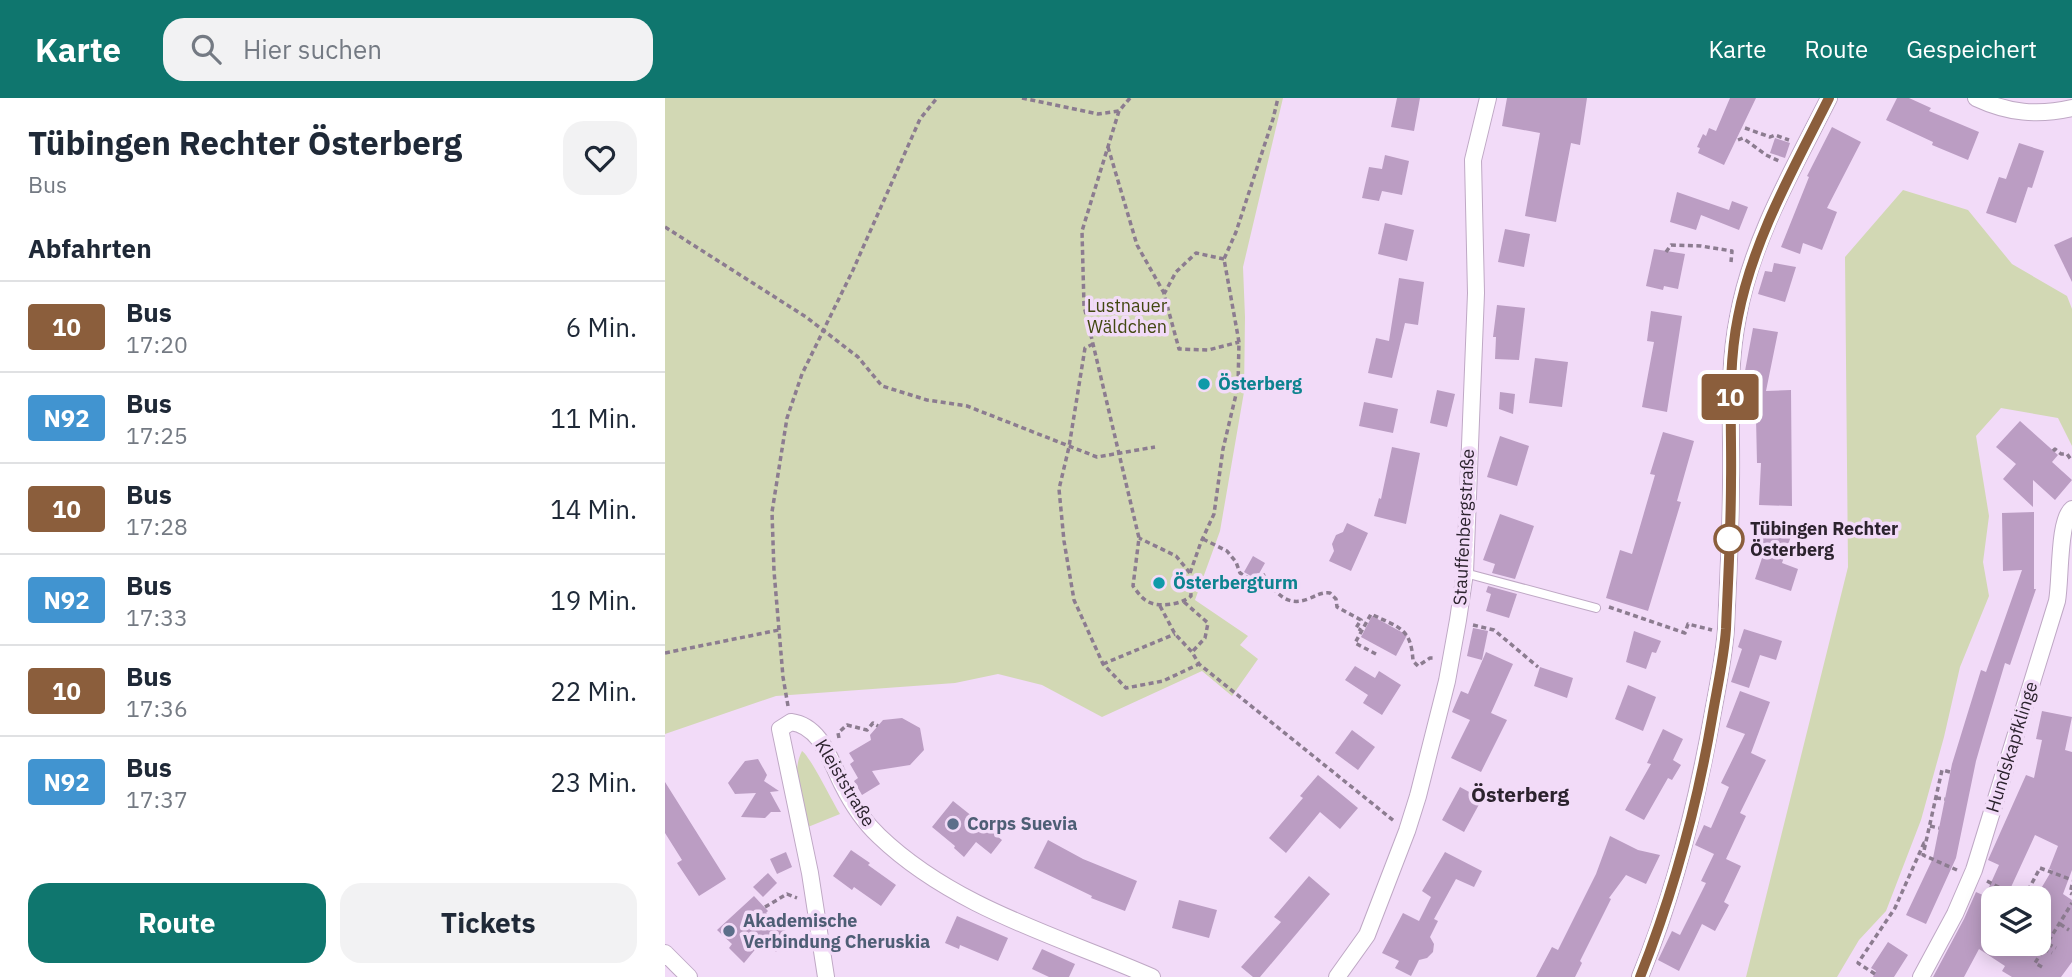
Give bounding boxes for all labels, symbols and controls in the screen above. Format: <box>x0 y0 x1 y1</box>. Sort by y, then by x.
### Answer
search box <box>163 18 653 81</box>
text: Karte <box>35 28 121 71</box>
icon: search <box>187 30 225 68</box>
text: Hier suchen <box>243 32 382 66</box>
text: Karte <box>1708 33 1767 65</box>
text: Route <box>1805 33 1868 65</box>
text: Gespeichert <box>1906 33 2037 65</box>
text: Tübingen Rechter Österberg <box>28 121 462 164</box>
button: heart <box>563 121 637 195</box>
text: Bus <box>28 169 67 199</box>
text: Abfahrten <box>28 231 152 265</box>
park label: Lustnauer Wäldchen <box>1087 294 1168 338</box>
text: Bus <box>126 295 172 329</box>
text: 6 Min. <box>566 310 637 344</box>
text: 10 <box>52 311 81 343</box>
text: 17:20 <box>126 329 188 359</box>
place label: Österberg <box>1218 372 1302 395</box>
line badge: 10 <box>1699 374 1761 420</box>
marker: Österberg <box>1196 376 1212 392</box>
text: 10 <box>1716 381 1744 413</box>
text: Bus <box>126 386 172 420</box>
text: 11 Min. <box>550 401 637 435</box>
text: N92 <box>43 402 90 434</box>
text: 17:25 <box>126 420 188 450</box>
street label: Stauffenbergstraße <box>1448 448 1479 606</box>
text: Bus <box>126 477 172 511</box>
text: 14 Min. <box>550 492 637 526</box>
text: 10 <box>52 493 81 525</box>
text: 17:28 <box>126 511 188 541</box>
place label: Tübingen Rechter Österberg <box>1750 517 1898 561</box>
marker: Tübingen Rechter Österberg <box>1714 524 1744 554</box>
text: Bus <box>126 568 172 602</box>
place label: Österbergturm <box>1173 571 1298 594</box>
marker: Österbergturm <box>1151 575 1167 591</box>
text: 19 Min. <box>550 583 637 617</box>
text: N92 <box>43 584 90 616</box>
text: 17:33 <box>126 602 188 632</box>
text: Bus <box>126 659 172 693</box>
text: 22 Min. <box>550 674 637 708</box>
text: 10 <box>52 675 81 707</box>
street label: Hundskapfklinge <box>1981 678 2042 815</box>
text: 17:36 <box>126 693 188 723</box>
street label: Kleiststraße <box>810 735 881 831</box>
text: Bus <box>126 750 172 784</box>
text: 23 Min. <box>550 765 637 799</box>
text: N92 <box>43 766 90 798</box>
district label: Österberg <box>1471 780 1569 808</box>
text: 17:37 <box>126 784 188 814</box>
place label: Corps Suevia <box>967 812 1077 835</box>
marker: Corps Suevia <box>945 816 961 832</box>
button: Route <box>28 883 326 963</box>
button: Tickets <box>340 883 637 963</box>
map controls <box>1981 886 2051 956</box>
button: layers <box>1981 886 2051 956</box>
place label: Akademische Verbindung Cheruskia <box>743 909 930 953</box>
marker: Akademische Verbindung Cheruskia <box>721 923 737 939</box>

